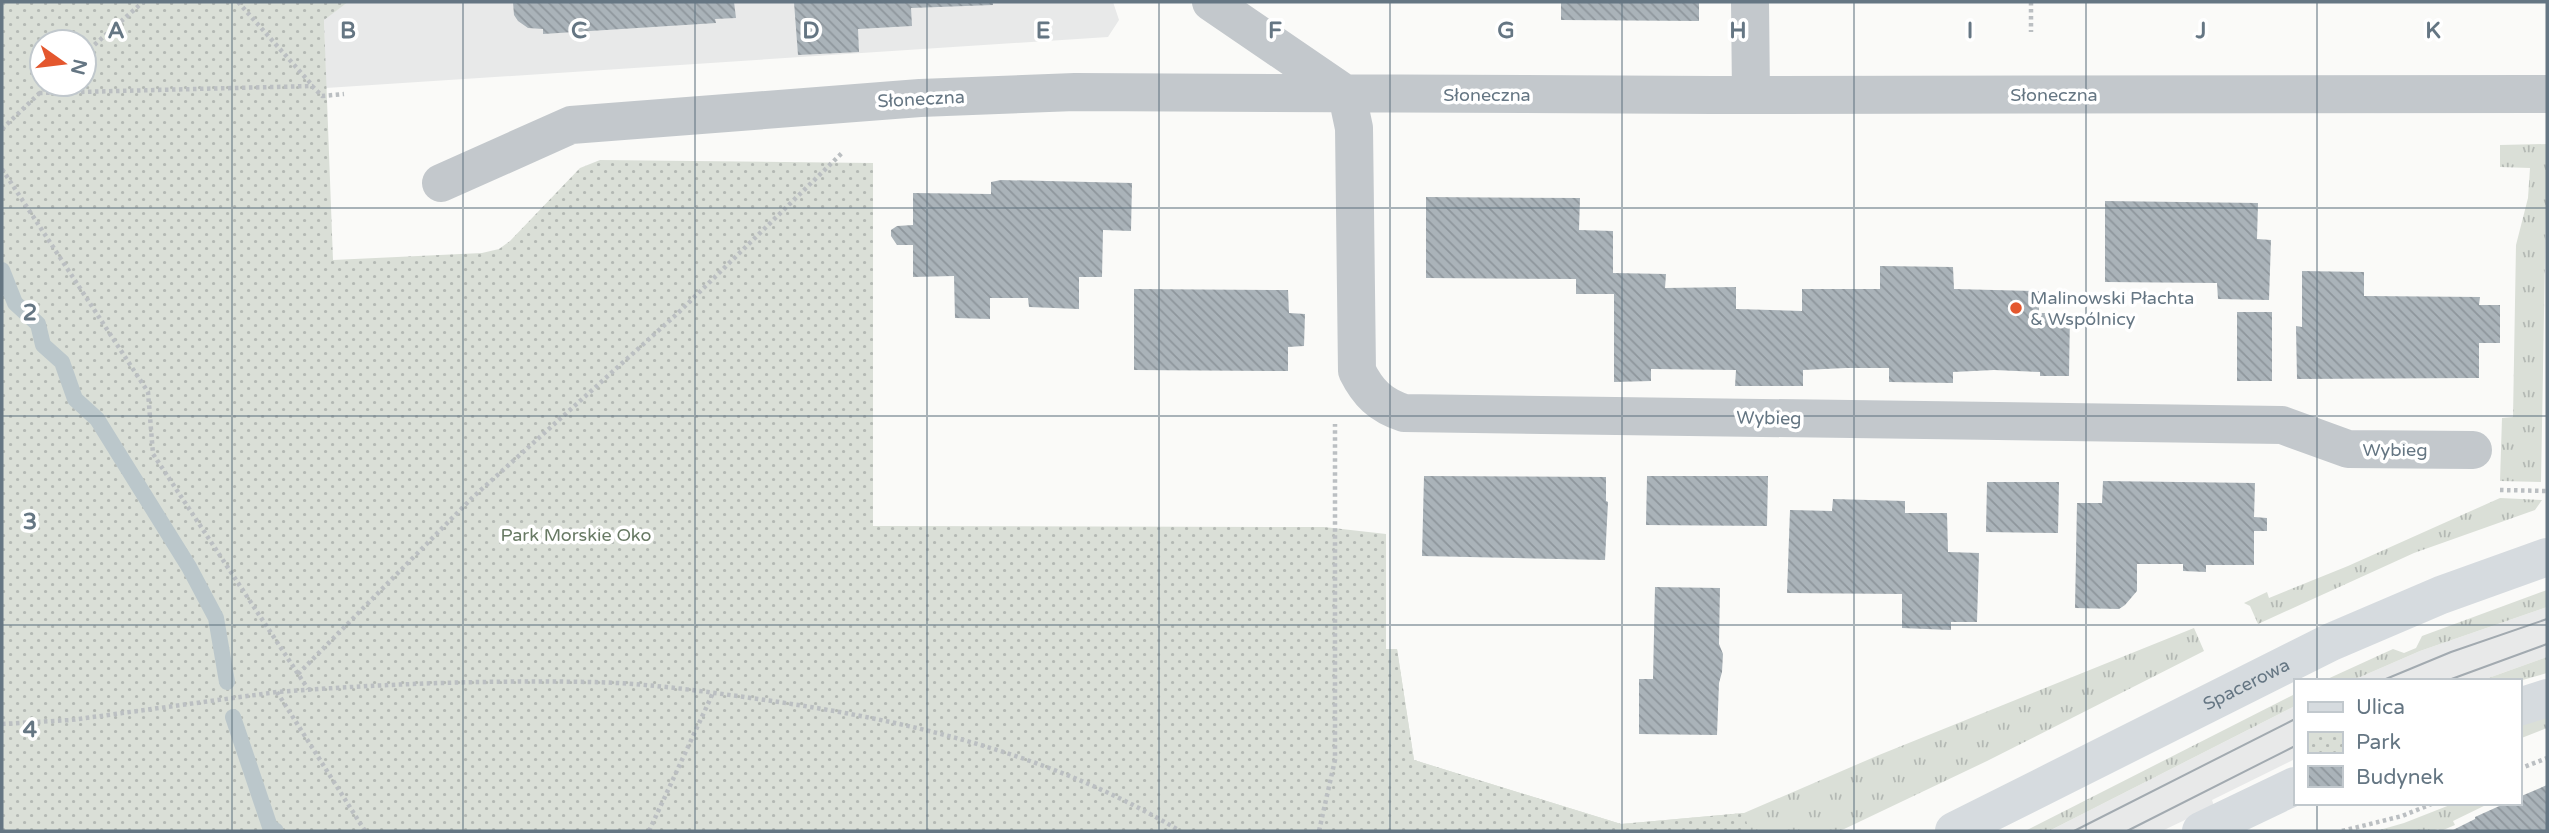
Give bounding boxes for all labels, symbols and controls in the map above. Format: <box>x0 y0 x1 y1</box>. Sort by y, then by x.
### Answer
text: A <box>107 17 125 45</box>
text: B <box>340 17 356 45</box>
text: C <box>571 17 587 45</box>
text: D <box>802 17 820 45</box>
text: E <box>1036 17 1050 45</box>
text: F <box>1268 17 1282 45</box>
text: G <box>1497 17 1515 45</box>
text: H <box>1729 17 1747 45</box>
text: I <box>1967 17 1973 45</box>
text: J <box>2195 17 2206 45</box>
text: K <box>2425 17 2441 45</box>
north arrow <box>28 28 98 98</box>
text: N <box>66 57 91 77</box>
street label: Słoneczna <box>1443 84 1531 106</box>
street label: Słoneczna <box>2010 84 2098 106</box>
street label: Słoneczna <box>877 86 965 112</box>
place label: Malinowski Płachta & Wspólnicy <box>2030 287 2194 330</box>
text: 2 <box>23 299 37 327</box>
marker: Malinowski Płachta & Wspólnicy <box>2008 300 2024 316</box>
street label: Wybieg <box>1736 406 1802 430</box>
street label: Wybieg <box>2362 439 2428 461</box>
text: 3 <box>23 508 37 536</box>
park label: Park Morskie Oko <box>501 524 652 546</box>
street label: Spacerowa <box>2199 654 2293 715</box>
legend <box>2294 679 2521 805</box>
text: Ulica <box>2356 695 2405 720</box>
text: 4 <box>23 716 38 744</box>
text: Park <box>2356 730 2401 755</box>
text: Budynek <box>2356 765 2444 790</box>

